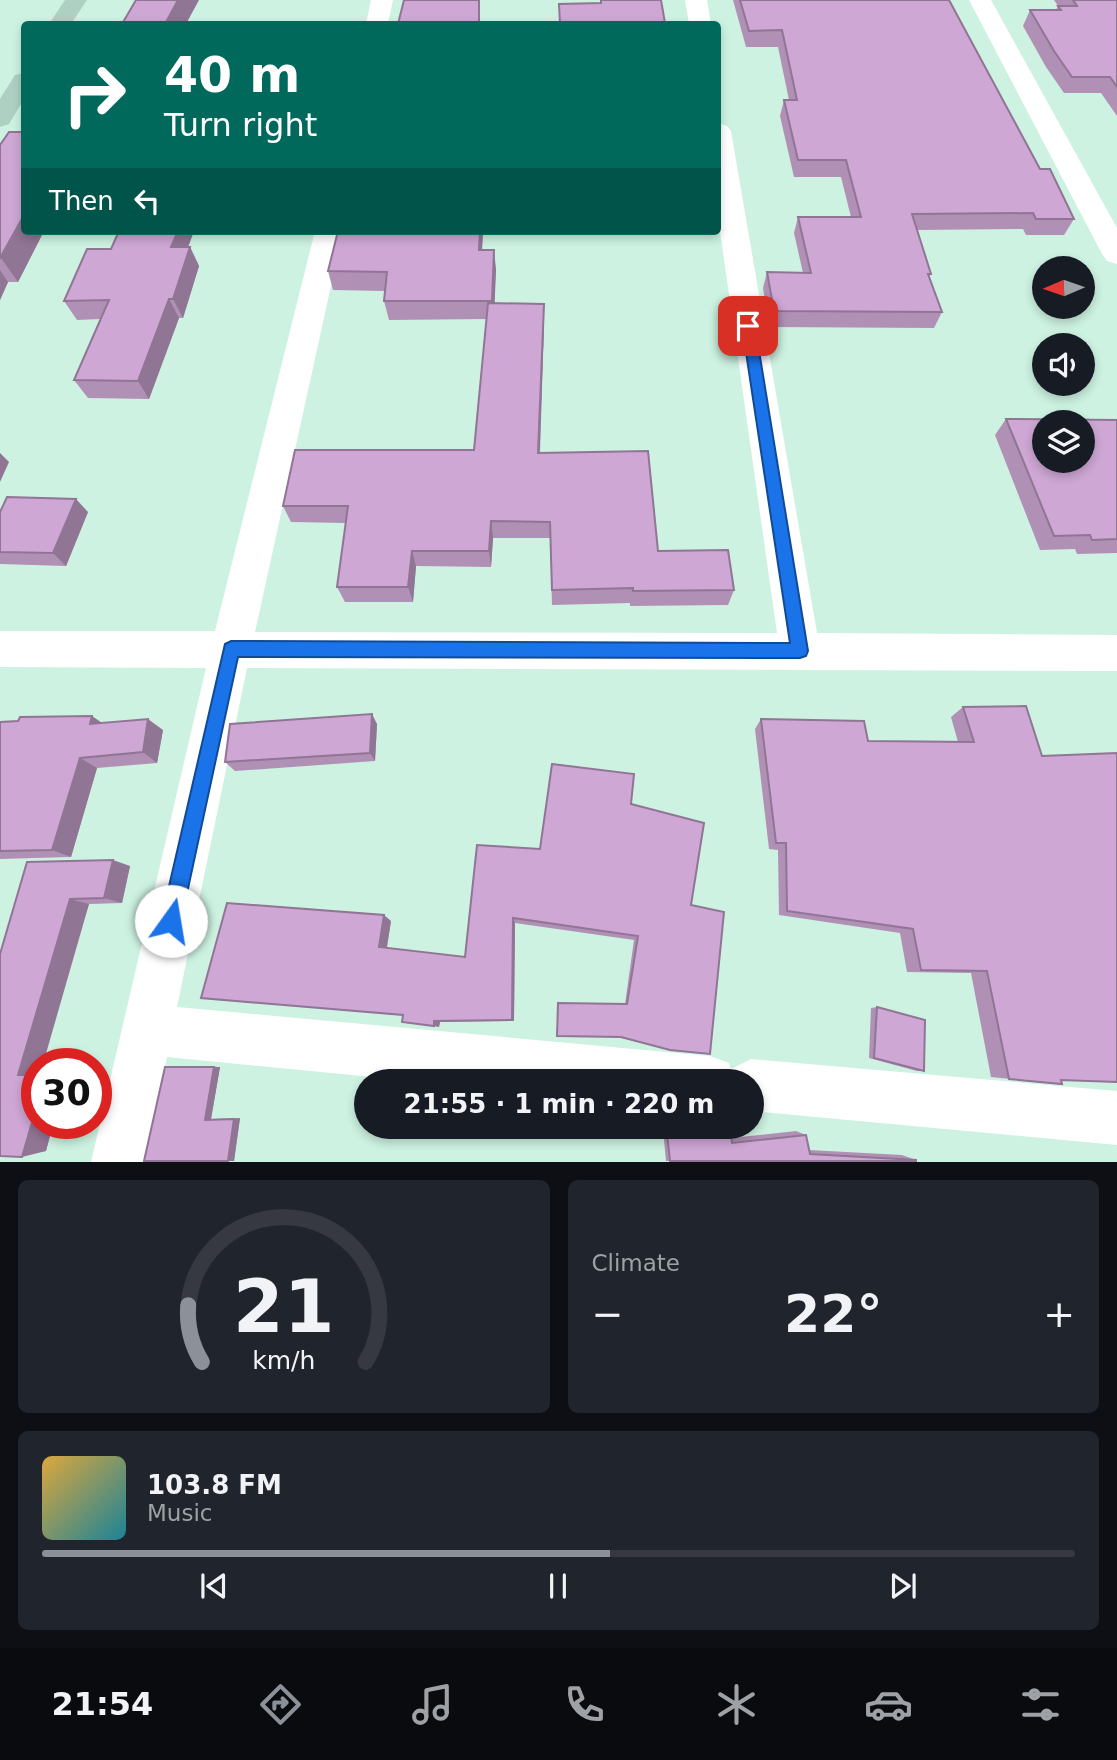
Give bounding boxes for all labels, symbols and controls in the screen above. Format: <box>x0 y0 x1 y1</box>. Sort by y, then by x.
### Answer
text: 40 m <box>164 47 300 104</box>
icon: right <box>49 49 140 140</box>
text: Turn right <box>164 106 317 144</box>
icon: left <box>128 182 166 220</box>
text: Then <box>49 186 114 216</box>
north arrow <box>1032 256 1096 318</box>
map controls <box>1032 256 1095 473</box>
pin <box>718 296 778 356</box>
icon: arrive <box>729 307 767 345</box>
button: sound <box>1032 333 1095 396</box>
button: layers <box>1032 410 1095 473</box>
position arrow <box>134 884 208 958</box>
speed limit sign: 30 <box>21 1048 112 1139</box>
text: 21:55 · 1 min · 220 m <box>404 1089 714 1119</box>
text: Climate <box>592 1250 680 1276</box>
text: 21 <box>233 1265 334 1350</box>
text: 22° <box>784 1284 882 1344</box>
text: − <box>592 1292 623 1336</box>
text: + <box>1043 1292 1075 1336</box>
text: km/h <box>252 1346 315 1375</box>
text: 103.8 FM <box>147 1470 282 1500</box>
text: Music <box>147 1500 212 1526</box>
icon: previous <box>195 1567 233 1605</box>
icon: pause <box>539 1567 577 1605</box>
icon: next <box>884 1567 922 1605</box>
icon: directions <box>256 1680 305 1729</box>
icon: music <box>408 1680 457 1729</box>
icon: phone <box>560 1680 609 1729</box>
icon: climate <box>712 1680 761 1729</box>
icon: car <box>864 1680 913 1729</box>
icon: filters <box>1016 1680 1065 1729</box>
text: 21:54 <box>52 1685 153 1723</box>

